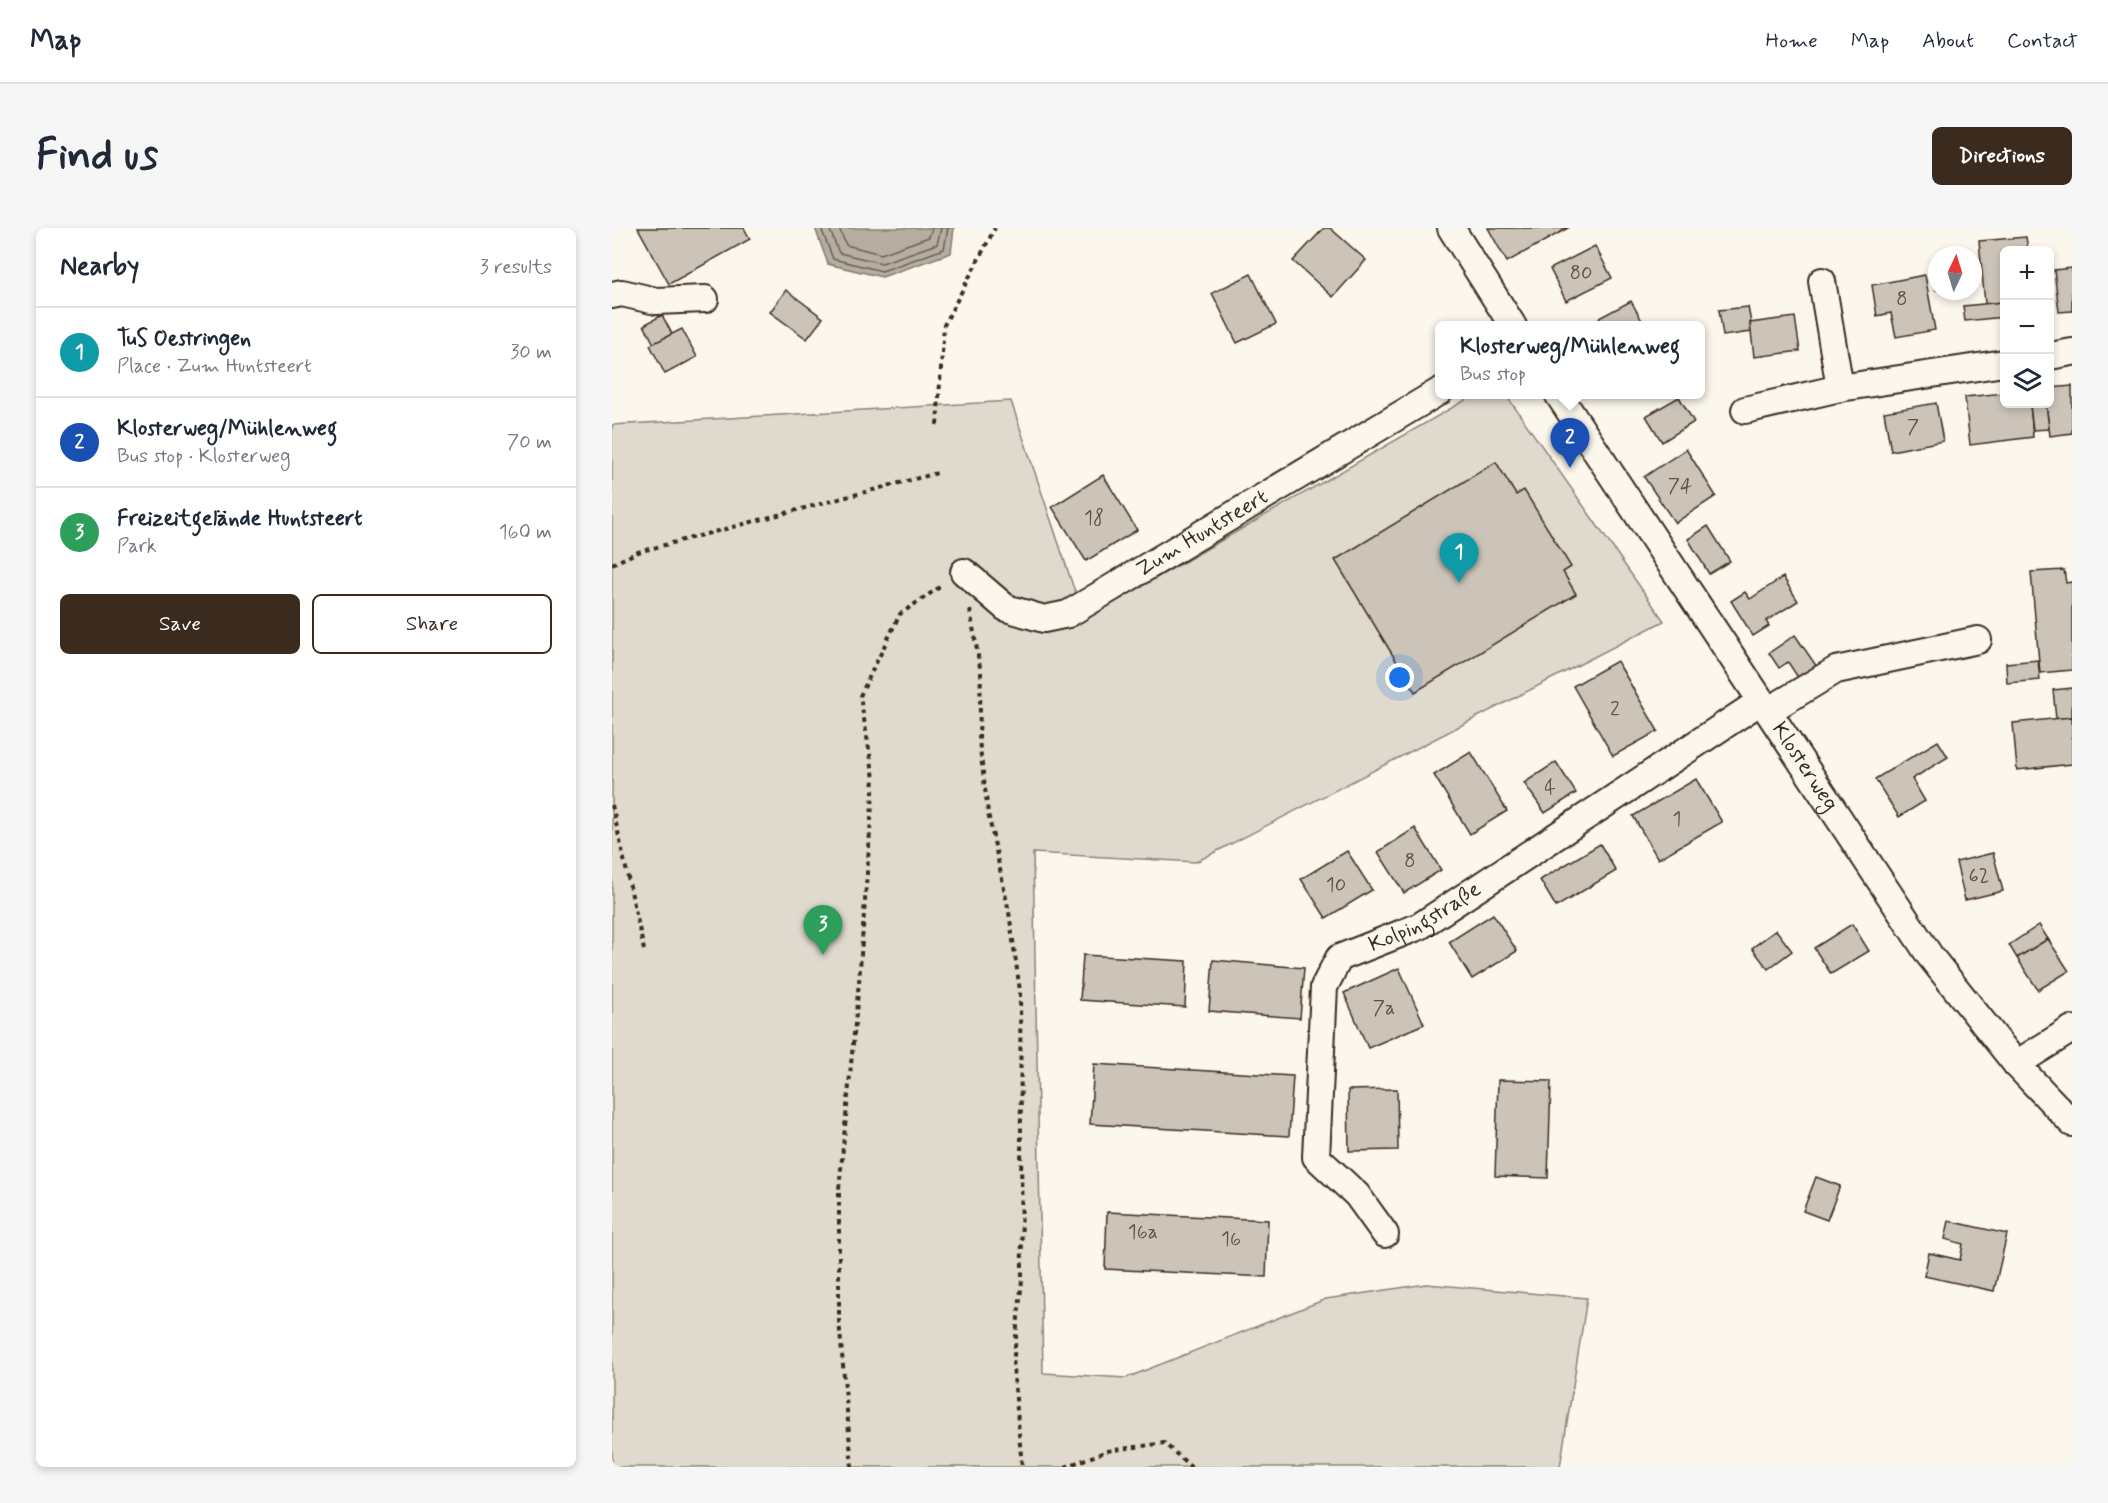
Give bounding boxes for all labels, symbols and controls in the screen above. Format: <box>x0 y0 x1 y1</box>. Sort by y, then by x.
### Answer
text: Map <box>30 23 81 60</box>
text: Home <box>1766 27 1818 55</box>
text: Map <box>1851 27 1889 55</box>
text: About <box>1922 27 1974 55</box>
text: Contact <box>2007 27 2078 55</box>
button: Directions <box>1932 127 2072 185</box>
text: Find us <box>36 129 158 184</box>
north arrow <box>1928 246 1982 300</box>
map controls <box>2000 246 2054 408</box>
button: + <box>2000 246 2054 300</box>
text: Nearby <box>60 250 139 284</box>
text: 3 results <box>480 254 552 281</box>
house number: 80 <box>1570 260 1592 287</box>
house number: 8 <box>1896 286 1908 313</box>
button: − <box>2000 300 2054 354</box>
popup <box>1435 321 1705 399</box>
text: TuS Oestringen <box>117 325 251 353</box>
text: Klosterweg/Mühlenweg <box>1460 333 1680 361</box>
text: 1 <box>75 339 84 366</box>
text: 30 m <box>510 339 552 366</box>
text: Place · Zum Huntsteert <box>117 353 312 380</box>
button: layers <box>2000 354 2054 408</box>
text: Bus stop <box>1460 361 1526 388</box>
house number: 7 <box>1907 414 1919 441</box>
text: Klosterweg/Mühlenweg <box>117 415 337 443</box>
pin: 2 <box>1550 418 1590 468</box>
text: 2 <box>75 429 84 456</box>
text: 70 m <box>507 429 552 456</box>
text: Bus stop · Klosterweg <box>117 443 291 470</box>
house number: 74 <box>1668 473 1692 500</box>
street label: Zum Huntsteert <box>1131 483 1273 584</box>
text: Freizeitgelände Huntsteert <box>117 505 363 533</box>
house number: 18 <box>1084 505 1104 532</box>
text: 3 <box>75 519 84 546</box>
text: 160 m <box>499 519 552 546</box>
text: Park <box>117 533 157 560</box>
pin: 1 <box>1440 534 1478 583</box>
button: Save <box>60 594 300 654</box>
button: Share <box>312 594 552 654</box>
your location <box>1385 663 1414 692</box>
house number: 2 <box>1610 696 1620 723</box>
street label: Klosterweg <box>1765 717 1844 818</box>
house number: 4 <box>1544 775 1556 802</box>
house number: 1 <box>1673 806 1681 833</box>
house number: 8 <box>1404 848 1416 875</box>
house number: 62 <box>1969 863 1989 890</box>
house number: 10 <box>1326 872 1346 899</box>
street label: Kolpingstraße <box>1365 876 1487 959</box>
pin: 3 <box>804 906 842 955</box>
house number: 7a <box>1373 995 1395 1022</box>
house number: 16a <box>1128 1219 1158 1246</box>
house number: 16 <box>1221 1226 1241 1253</box>

